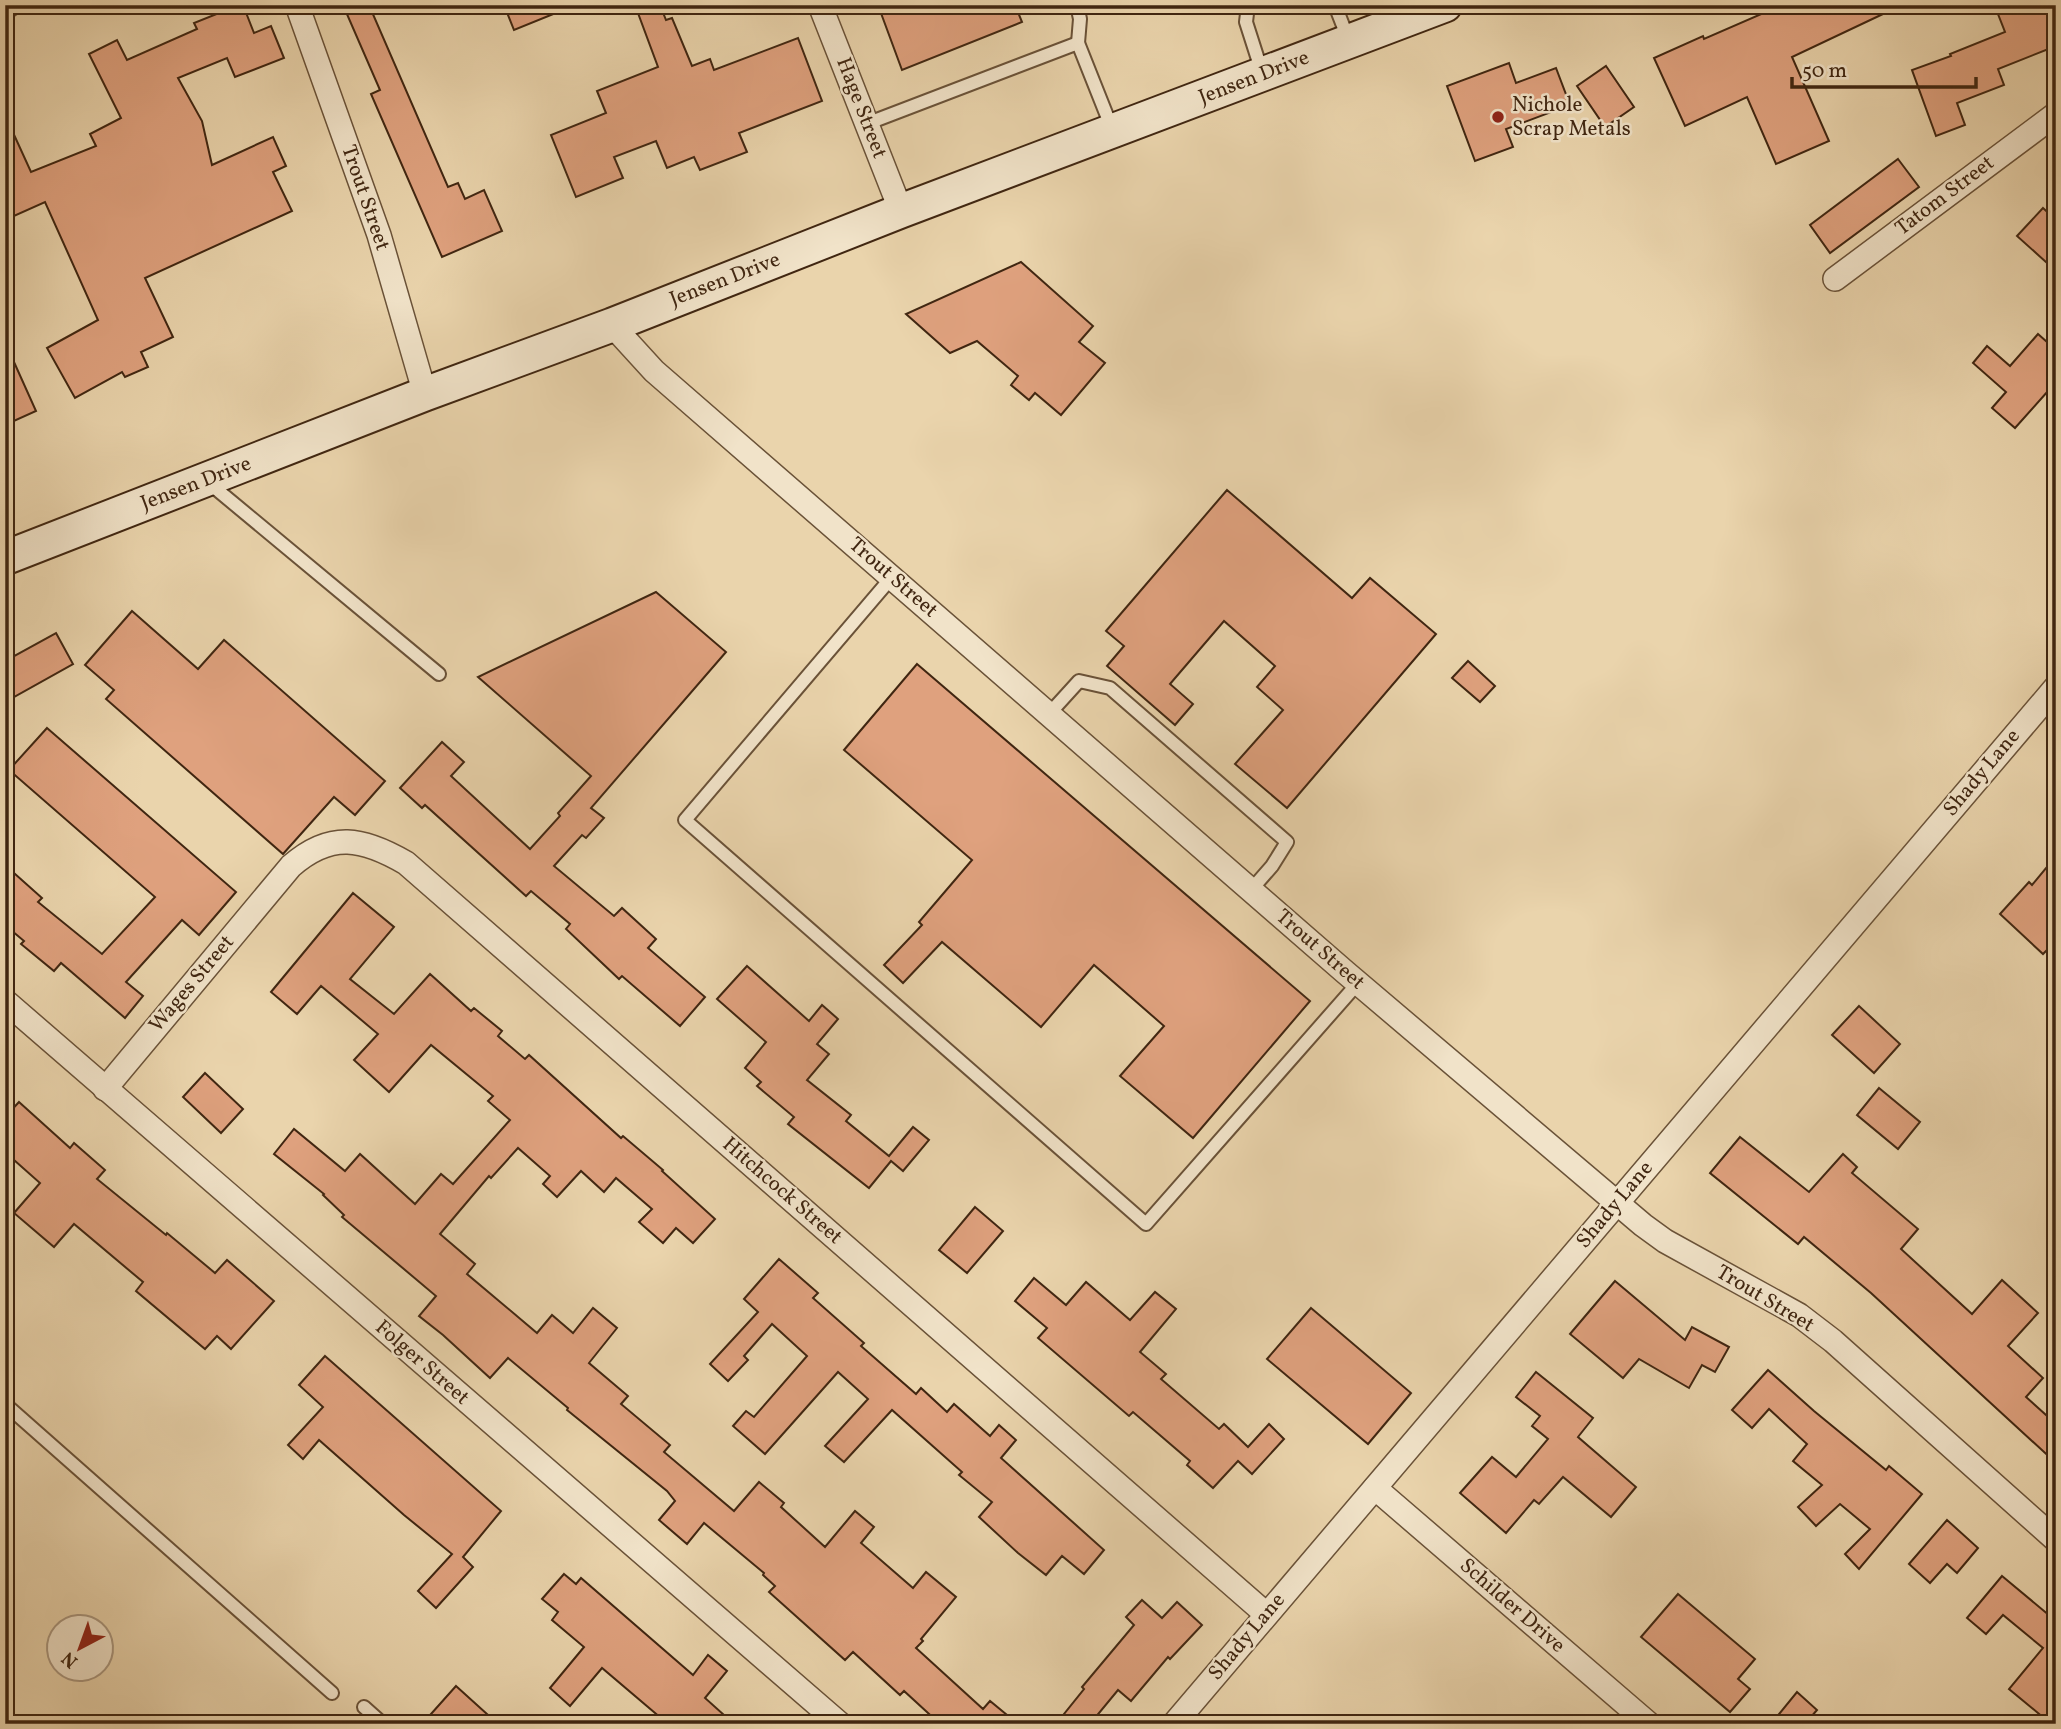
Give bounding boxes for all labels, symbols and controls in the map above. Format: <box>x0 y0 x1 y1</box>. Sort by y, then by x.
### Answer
street label: Jensen Drive <box>1194 44 1314 112</box>
scale bar <box>1792 46 1975 90</box>
street label: Hage Street <box>828 53 894 163</box>
text: 50 m <box>1802 57 1847 86</box>
place label: Nichole Scrap Metals <box>1512 91 1631 144</box>
marker: Nichole Scrap Metals <box>1490 109 1506 125</box>
street label: Trout Street <box>333 141 397 255</box>
street label: Tatom Street <box>1889 149 2001 243</box>
street label: Jensen Drive <box>665 246 785 314</box>
street label: Jensen Drive <box>136 450 256 518</box>
street label: Trout Street <box>842 531 944 625</box>
street label: Shady Lane <box>1937 723 2027 823</box>
street label: Trout Street <box>1269 903 1371 997</box>
street label: Wages Street <box>143 929 241 1039</box>
street label: Hitchcock Street <box>716 1131 848 1251</box>
street label: Shady Lane <box>1570 1155 1660 1255</box>
street label: Trout Street <box>1710 1258 1820 1340</box>
street label: Folger Street <box>368 1314 476 1412</box>
street label: Schilder Drive <box>1453 1552 1571 1660</box>
street label: Shady Lane <box>1202 1587 1292 1687</box>
north arrow <box>46 1614 116 1684</box>
text: N <box>56 1645 84 1674</box>

